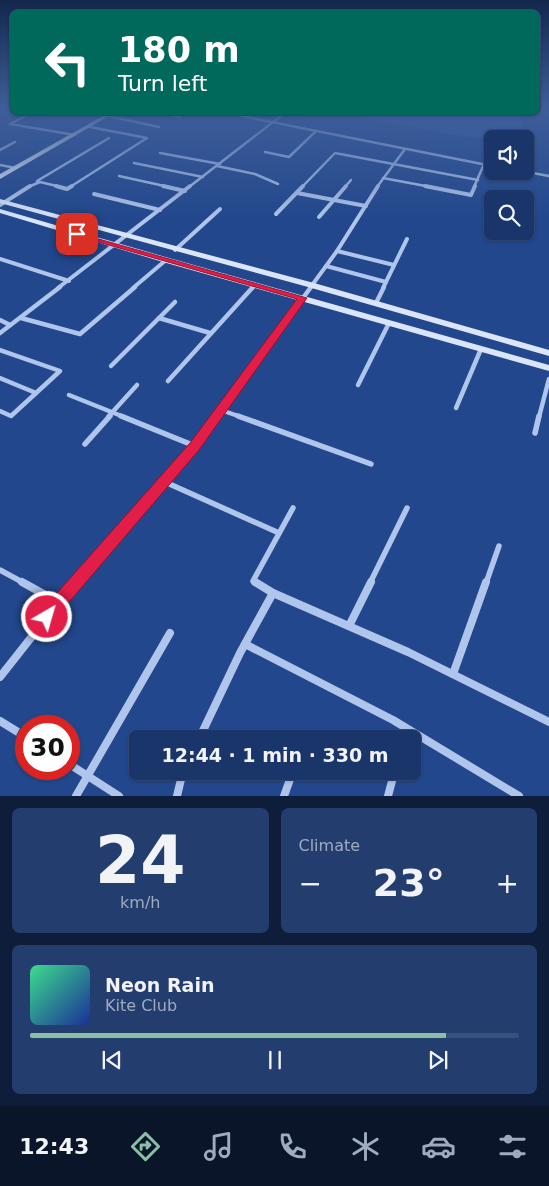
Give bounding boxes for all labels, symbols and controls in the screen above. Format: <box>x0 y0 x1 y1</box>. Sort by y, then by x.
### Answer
icon: left <box>35 30 100 95</box>
text: 180 m <box>118 30 240 70</box>
text: Turn left <box>118 71 207 96</box>
map controls <box>484 130 534 240</box>
button: sound <box>484 130 534 180</box>
button: search <box>484 190 534 240</box>
pin <box>56 213 98 255</box>
icon: arrive <box>63 220 91 248</box>
position arrow <box>20 590 72 642</box>
speed limit sign: 30 <box>15 715 80 780</box>
text: 12:44 · 1 min · 330 m <box>161 744 389 766</box>
text: 24 <box>95 823 185 898</box>
text: Climate <box>299 836 360 855</box>
text: 23° <box>373 861 445 905</box>
text: − <box>299 867 322 900</box>
text: + <box>496 867 519 900</box>
text: km/h <box>120 893 160 912</box>
text: Neon Rain <box>105 974 214 996</box>
text: Kite Club <box>105 996 177 1015</box>
icon: previous <box>98 1046 126 1074</box>
icon: pause <box>261 1046 289 1074</box>
icon: next <box>424 1046 452 1074</box>
icon: directions <box>128 1129 163 1164</box>
icon: music <box>201 1129 236 1164</box>
icon: phone <box>275 1129 310 1164</box>
icon: climate <box>348 1129 383 1164</box>
icon: car <box>421 1129 456 1164</box>
icon: filters <box>495 1129 530 1164</box>
text: 12:43 <box>19 1134 89 1159</box>

